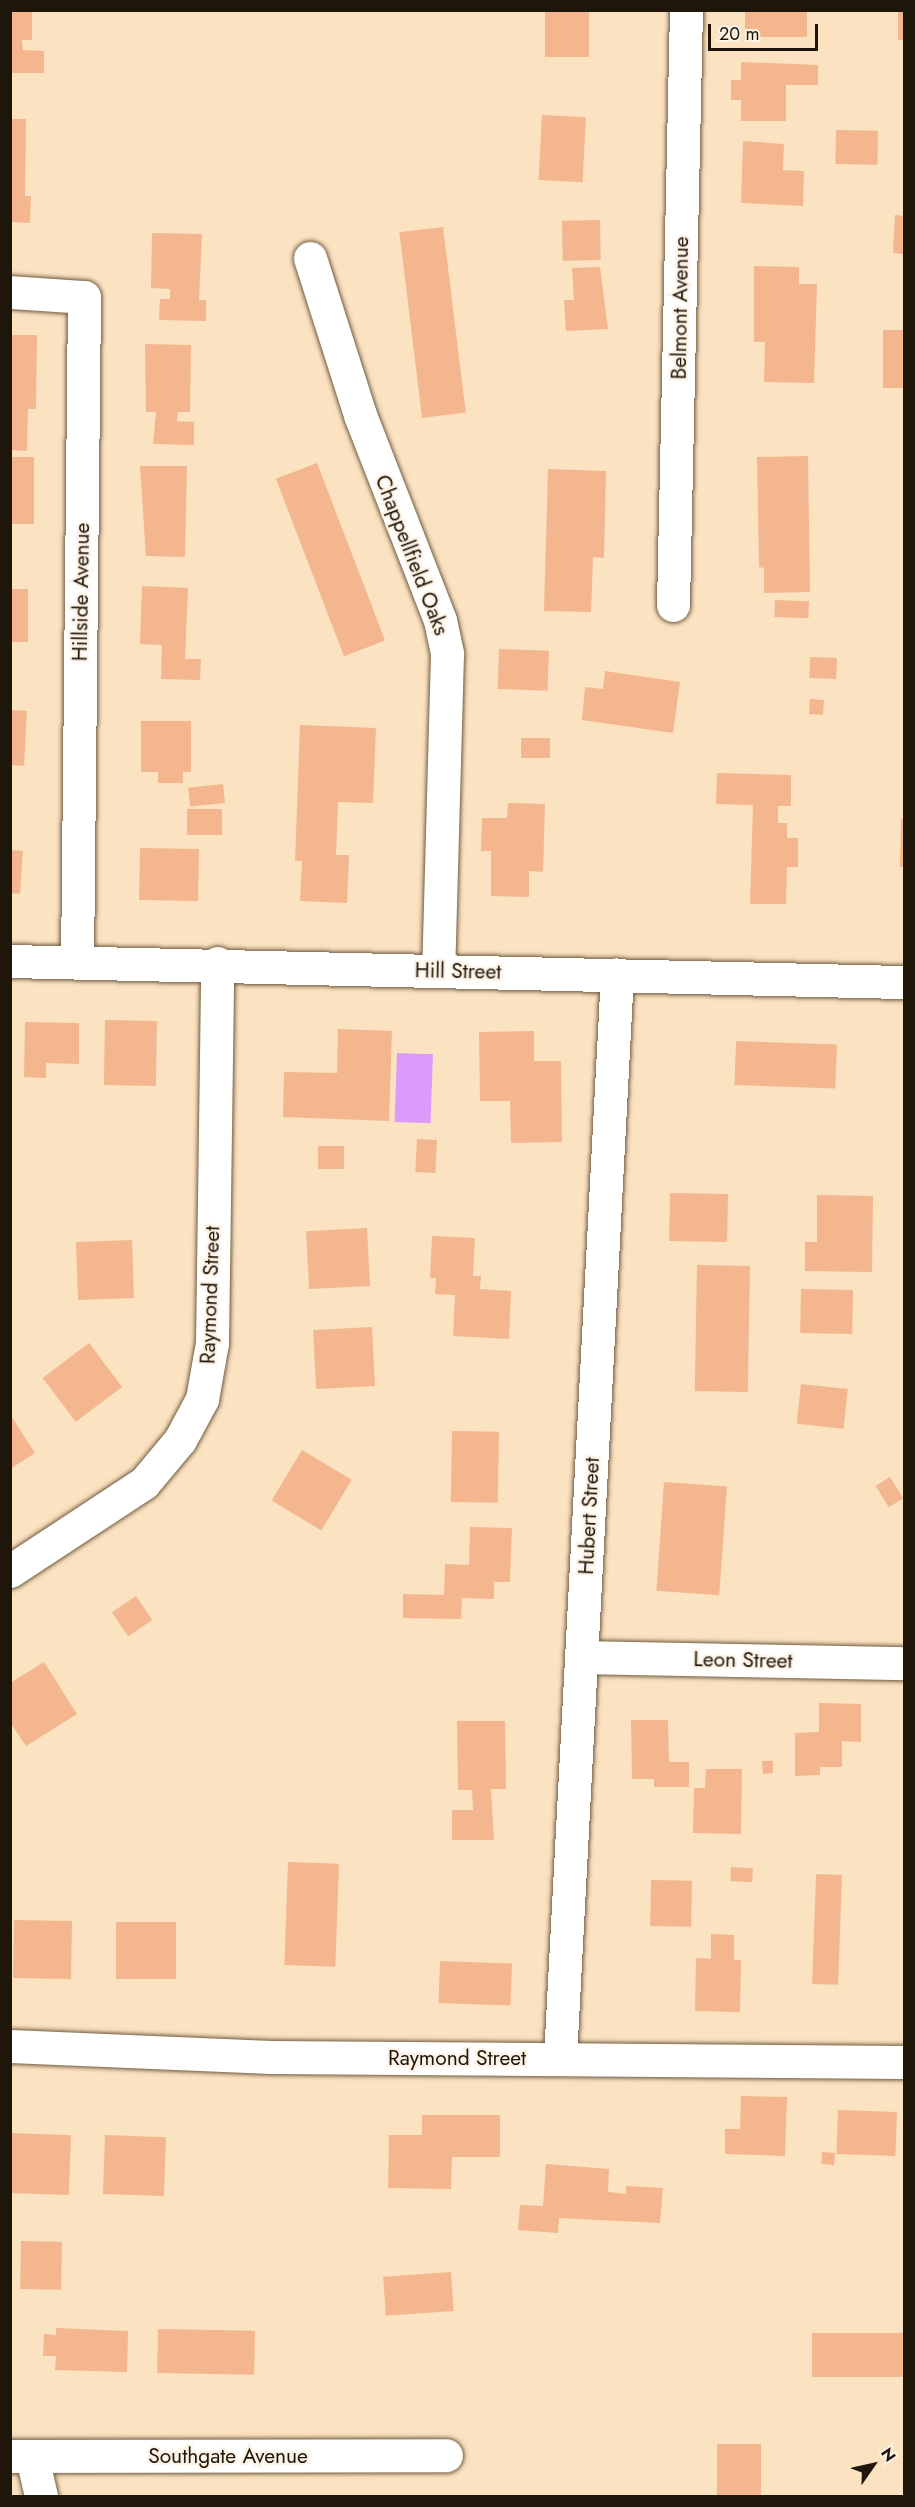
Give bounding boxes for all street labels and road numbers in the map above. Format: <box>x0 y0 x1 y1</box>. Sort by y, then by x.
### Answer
street label: Belmont Avenue <box>666 236 694 380</box>
street label: Chappellfield Oaks <box>370 471 454 639</box>
street label: Hillside Avenue <box>67 523 95 661</box>
street label: Hill Street <box>415 958 501 984</box>
street label: Raymond Street <box>195 1225 225 1365</box>
street label: Hubert Street <box>573 1457 605 1575</box>
street label: Leon Street <box>693 1647 793 1673</box>
street label: Raymond Street <box>388 2045 526 2071</box>
street label: Southgate Avenue <box>148 2443 308 2469</box>

